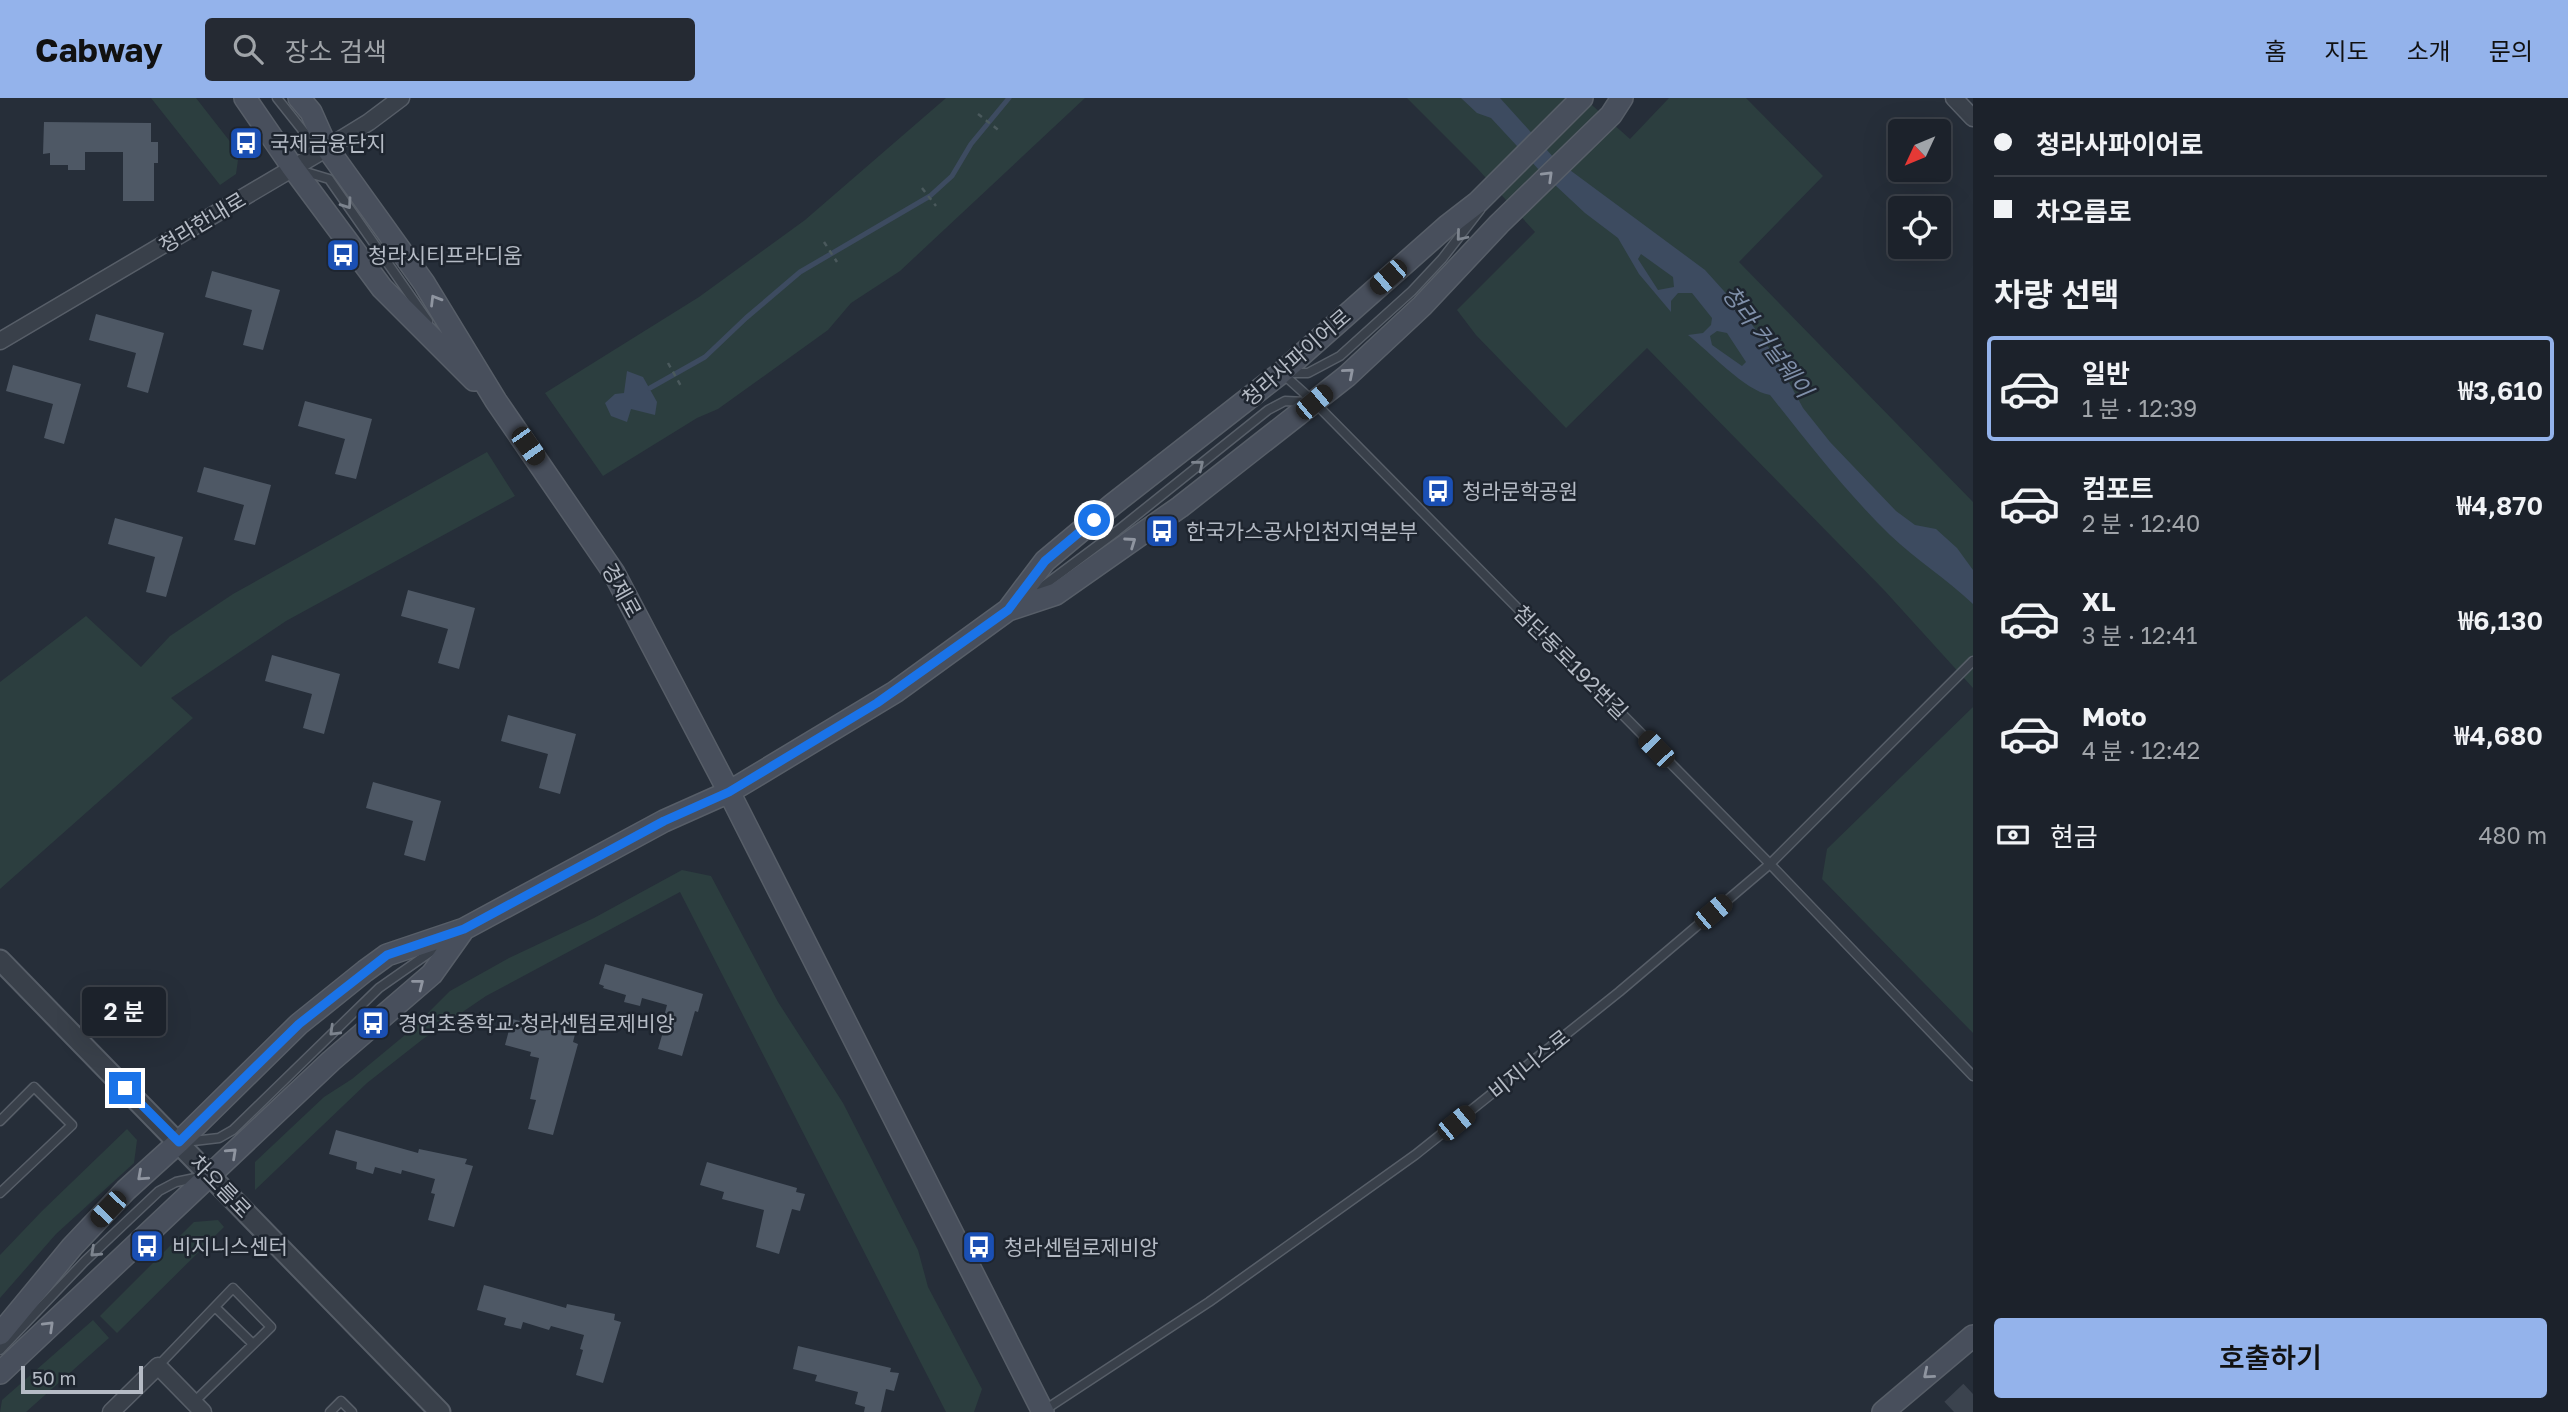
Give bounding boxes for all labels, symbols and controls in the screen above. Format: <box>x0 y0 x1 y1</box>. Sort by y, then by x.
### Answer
search box <box>205 18 695 81</box>
text: Cabway <box>35 30 163 69</box>
icon: search <box>229 30 267 68</box>
text: 장소 검색 <box>285 36 387 67</box>
text: 홈 <box>2264 36 2286 65</box>
text: 지도 <box>2324 36 2369 65</box>
text: 소개 <box>2407 36 2451 65</box>
text: 문의 <box>2489 36 2533 65</box>
north arrow <box>1888 119 1951 182</box>
map controls <box>1888 119 1951 259</box>
bus stop icon: 국제금융단지 <box>227 124 265 162</box>
text: 청라사파이어로 <box>2036 129 2203 160</box>
place label: 국제금융단지 <box>270 130 386 156</box>
one-way arrow <box>1540 172 1553 185</box>
street label: 청라한내로 <box>154 186 250 258</box>
one-way arrow <box>339 196 351 209</box>
button: locate <box>1888 196 1951 259</box>
text: 차오름로 <box>2036 196 2132 227</box>
one-way arrow <box>1457 227 1469 240</box>
bus stop icon: 청라시티프라디움 <box>324 236 362 274</box>
place label: 청라시티프라디움 <box>368 242 523 268</box>
car <box>1366 255 1411 299</box>
text: 차량 선택 <box>1994 275 2120 313</box>
water label: 청라 커널웨이 <box>1717 280 1820 404</box>
one-way arrow <box>430 295 443 308</box>
street label: 청라사파이어로 <box>1236 303 1356 411</box>
icon: car <box>1998 357 2061 420</box>
text: 일반 <box>2082 358 2130 389</box>
one-way arrow <box>1341 369 1354 381</box>
text: ₩3,610 <box>2458 375 2543 406</box>
car <box>1292 380 1337 424</box>
text: 1 분 · 12:39 <box>2082 394 2197 422</box>
car <box>508 423 549 469</box>
one-way arrow <box>1191 460 1203 473</box>
bus stop icon: 청라문학공원 <box>1419 472 1457 510</box>
icon: car <box>1998 472 2061 535</box>
text: 컴포트 <box>2082 473 2154 504</box>
place label: 청라문학공원 <box>1462 478 1578 504</box>
text: ₩4,870 <box>2457 490 2543 521</box>
route start <box>1078 504 1110 536</box>
text: 2 분 · 12:40 <box>2082 509 2200 537</box>
bus stop icon: 한국가스공사인천지역본부 <box>1143 512 1181 550</box>
place label: 한국가스공사인천지역본부 <box>1186 518 1418 544</box>
one-way arrow <box>1123 538 1136 550</box>
street label: 경제로 <box>597 558 647 622</box>
text: XL <box>2082 586 2116 617</box>
icon: car <box>1998 587 2061 650</box>
street label: 첨단동로192번길 <box>1508 599 1634 725</box>
text: ₩6,130 <box>2458 605 2543 636</box>
text: 3 분 · 12:41 <box>2082 621 2197 649</box>
text: Moto <box>2082 701 2147 732</box>
icon: car <box>1998 702 2061 765</box>
text: ₩4,680 <box>2454 720 2543 751</box>
car <box>1634 727 1679 771</box>
text: 4 분 · 12:42 <box>2082 736 2200 764</box>
icon: cash <box>1994 816 2032 854</box>
text: 현금 <box>2050 821 2098 852</box>
text: 480 m <box>2479 821 2547 849</box>
car <box>1691 890 1736 934</box>
one-way arrow <box>411 979 424 992</box>
callout: 2 분 <box>83 986 167 1035</box>
text: 2 분 <box>104 997 144 1025</box>
bus stop icon: 경연초중학교·청라센텀로제비앙 <box>354 1004 392 1042</box>
place label: 경연초중학교·청라센텀로제비앙 <box>398 1010 675 1036</box>
one-way arrow <box>329 1023 342 1036</box>
street label: 비지니스로 <box>1483 1023 1575 1105</box>
route end <box>109 1072 141 1104</box>
car <box>1434 1102 1479 1144</box>
street label: 차오름로 <box>185 1149 257 1223</box>
one-way arrow <box>224 1149 237 1161</box>
one-way arrow <box>138 1167 151 1180</box>
car <box>86 1187 131 1231</box>
bus stop icon: 비지니스센터 <box>128 1227 166 1265</box>
bus stop icon: 청라센텀로제비앙 <box>960 1228 998 1266</box>
place label: 비지니스센터 <box>172 1233 288 1259</box>
place label: 청라센텀로제비앙 <box>1004 1234 1159 1260</box>
one-way arrow <box>90 1243 103 1256</box>
button: 호출하기 <box>1994 1318 2547 1398</box>
one-way arrow <box>41 1322 54 1335</box>
scale bar <box>21 1363 144 1395</box>
text: 50 m <box>32 1366 76 1389</box>
one-way arrow <box>1923 1366 1936 1378</box>

